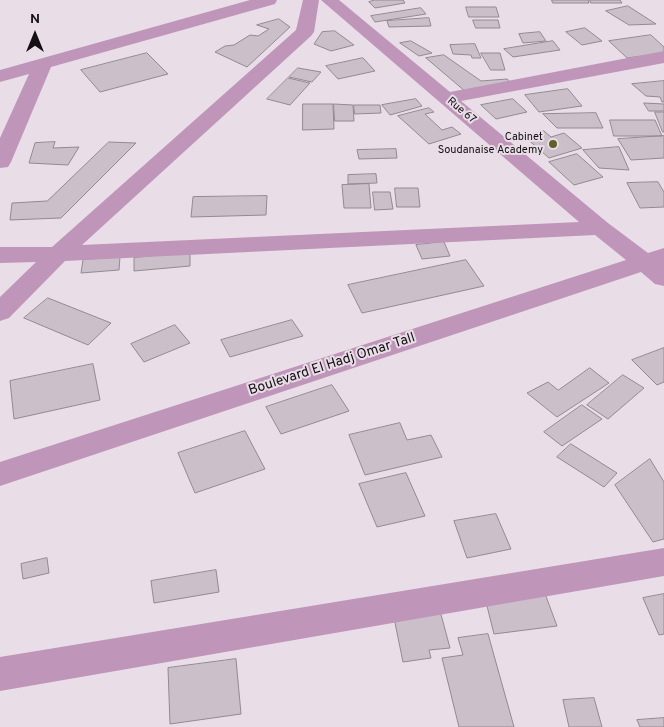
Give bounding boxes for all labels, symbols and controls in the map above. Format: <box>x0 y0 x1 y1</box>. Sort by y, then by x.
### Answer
north arrow <box>10 10 60 60</box>
text: N <box>30 11 40 28</box>
street label: Rue 67 <box>444 95 478 127</box>
place label: Cabinet Soudanaise Academy <box>438 131 543 157</box>
marker: Cabinet Soudanaise Academy <box>547 138 559 150</box>
street label: Boulevard El Hadj Omar Tall <box>246 330 418 400</box>

